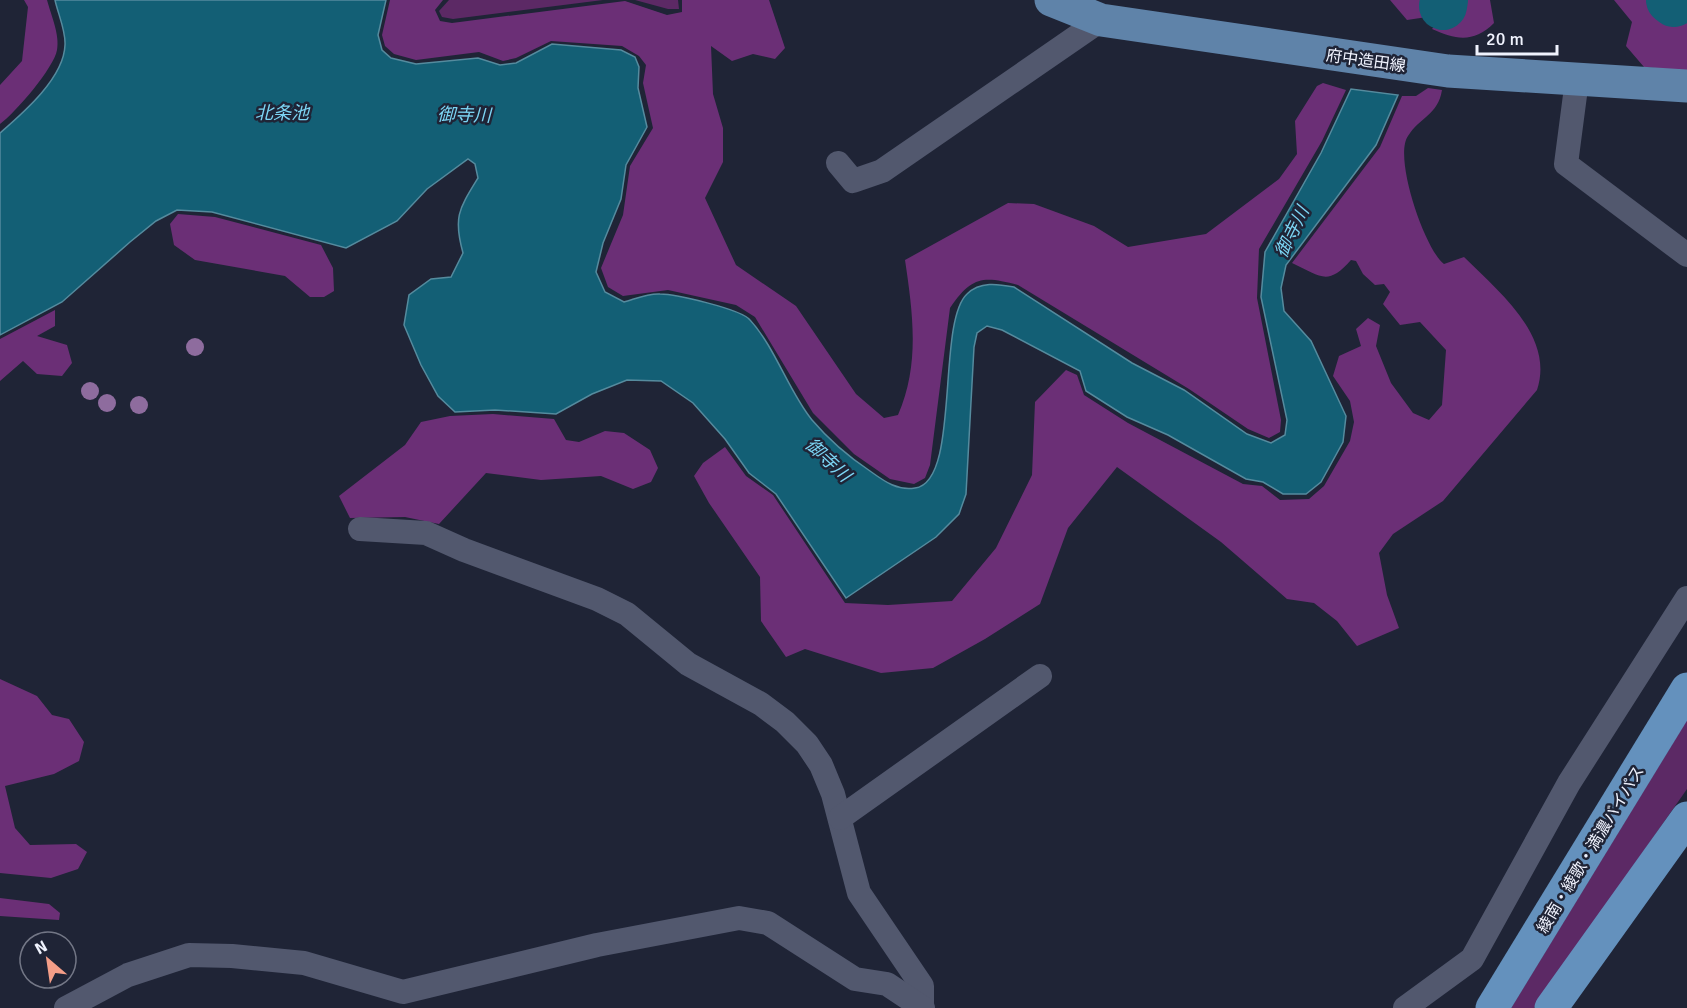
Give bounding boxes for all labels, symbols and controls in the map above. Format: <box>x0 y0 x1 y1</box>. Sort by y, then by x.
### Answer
scale bar <box>1477 18 1556 56</box>
text: 20 m <box>1486 28 1524 50</box>
street label: 府中造田線 <box>1325 46 1407 76</box>
water label: 北条池 <box>255 102 311 124</box>
water label: 御寺川 <box>437 104 493 127</box>
water label: 御寺川 <box>1270 201 1315 261</box>
water label: 御寺川 <box>801 434 857 488</box>
street label: 綾南・綾歌・満濃バイパス <box>1533 762 1649 937</box>
north arrow <box>18 930 78 990</box>
text: N <box>31 936 51 959</box>

